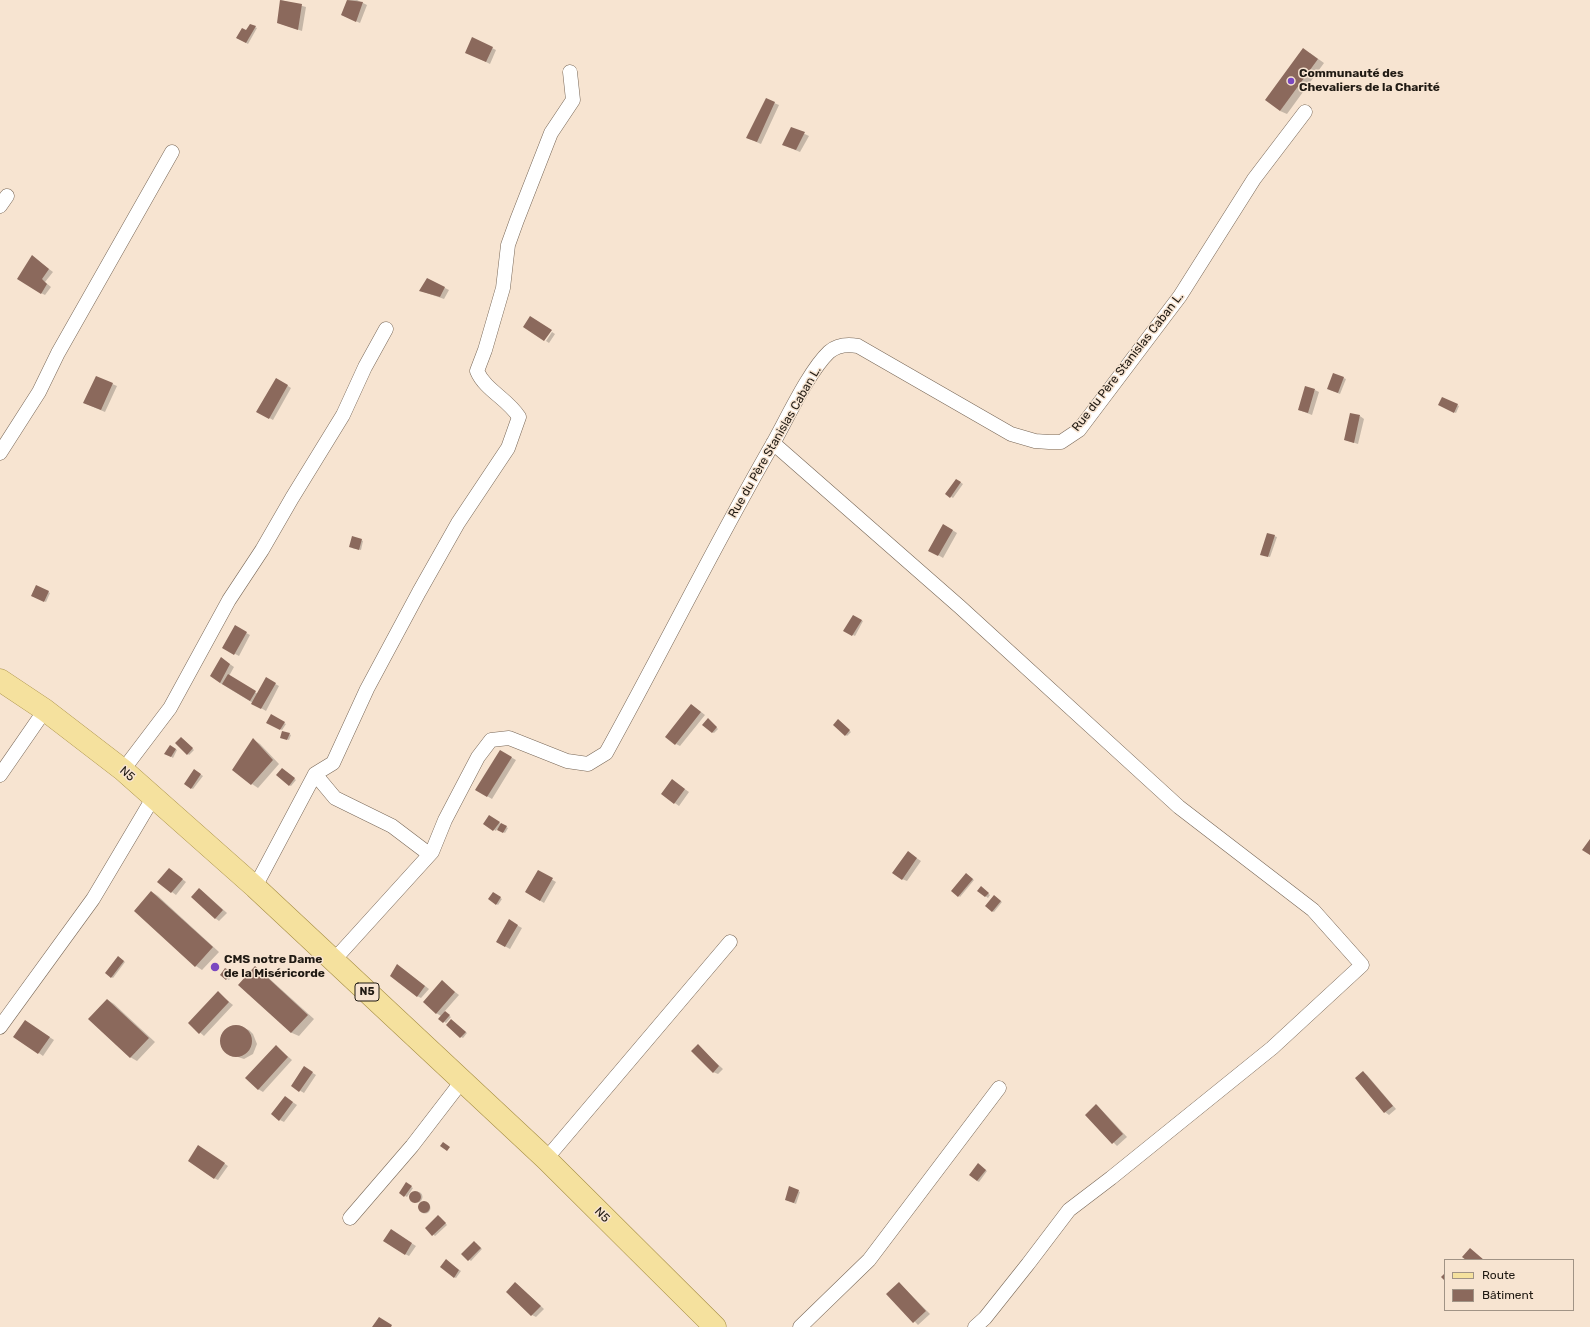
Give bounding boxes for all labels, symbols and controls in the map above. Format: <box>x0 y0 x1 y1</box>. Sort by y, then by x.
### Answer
place label: Communauté des Chevaliers de la Charité <box>1299 67 1440 95</box>
marker: Communauté des Chevaliers de la Charité <box>1286 76 1296 86</box>
street label: Rue du Père Stanislas Caban L. <box>1069 290 1187 434</box>
street label: Rue du Père Stanislas Caban L. <box>726 364 824 520</box>
street label: N5 <box>116 763 138 785</box>
place label: CMS notre Dame de la Miséricorde <box>224 953 325 981</box>
marker: CMS notre Dame de la Miséricorde <box>209 961 221 973</box>
road number: N5 <box>355 983 379 1001</box>
street label: N5 <box>591 1204 613 1226</box>
legend <box>1444 1259 1574 1311</box>
text: Route <box>1482 1268 1515 1282</box>
text: Bâtiment <box>1482 1288 1533 1302</box>

